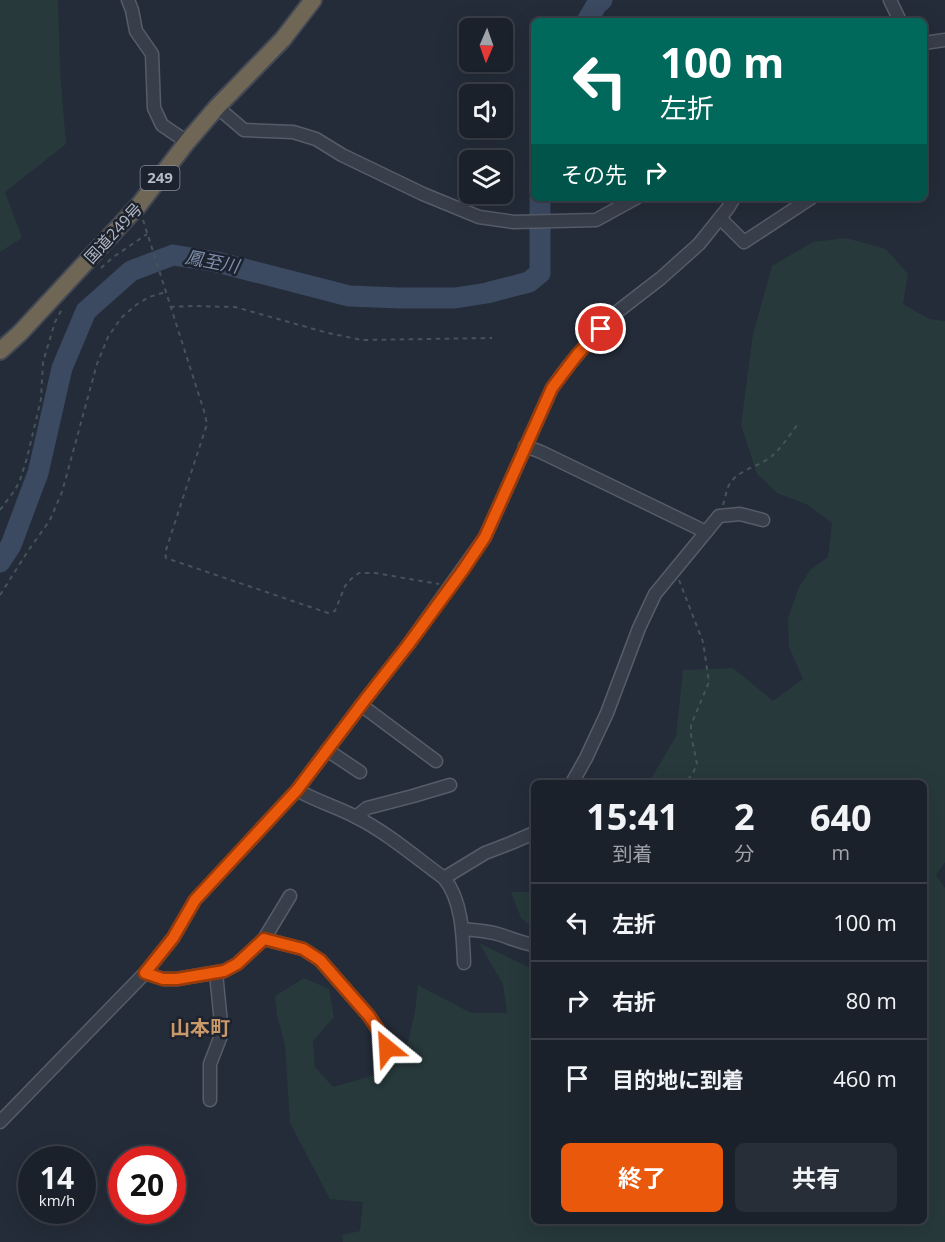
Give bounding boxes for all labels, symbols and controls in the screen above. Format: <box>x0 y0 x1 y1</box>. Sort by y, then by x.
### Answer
north arrow <box>459 18 513 72</box>
map controls <box>459 18 513 204</box>
text: 100 m <box>660 33 784 90</box>
icon: left <box>561 42 639 120</box>
button: sound <box>459 84 513 138</box>
text: 左折 <box>660 89 714 126</box>
button: layers <box>459 150 513 204</box>
icon: right <box>639 156 672 189</box>
text: その先 <box>561 159 627 189</box>
road number: 249 <box>140 166 180 190</box>
street label: 国道249号 <box>79 198 147 268</box>
water label: 鳳至川 <box>183 244 243 278</box>
pin <box>575 303 626 354</box>
icon: arrive <box>584 312 617 345</box>
text: 15:41 <box>586 792 679 841</box>
text: 2 <box>734 792 755 841</box>
text: 640 <box>810 793 872 842</box>
text: m <box>832 839 850 866</box>
text: 到着 <box>613 840 653 867</box>
text: 分 <box>734 840 754 867</box>
icon: left <box>561 906 594 939</box>
text: 100 m <box>833 907 897 937</box>
text: 左折 <box>612 908 656 938</box>
icon: right <box>561 984 594 1017</box>
text: 80 m <box>846 985 897 1015</box>
text: 右折 <box>612 986 656 1016</box>
district label: 山本町 <box>170 1014 230 1041</box>
position arrow <box>355 1016 419 1080</box>
icon: arrive <box>561 1062 594 1095</box>
text: 460 m <box>833 1063 897 1093</box>
text: 目的地に到着 <box>612 1064 744 1094</box>
button: 終了 <box>561 1143 723 1212</box>
button: 共有 <box>735 1143 897 1212</box>
speed limit sign: 20 <box>108 1146 186 1224</box>
text: 14 <box>40 1157 74 1198</box>
text: km/h <box>39 1190 75 1210</box>

